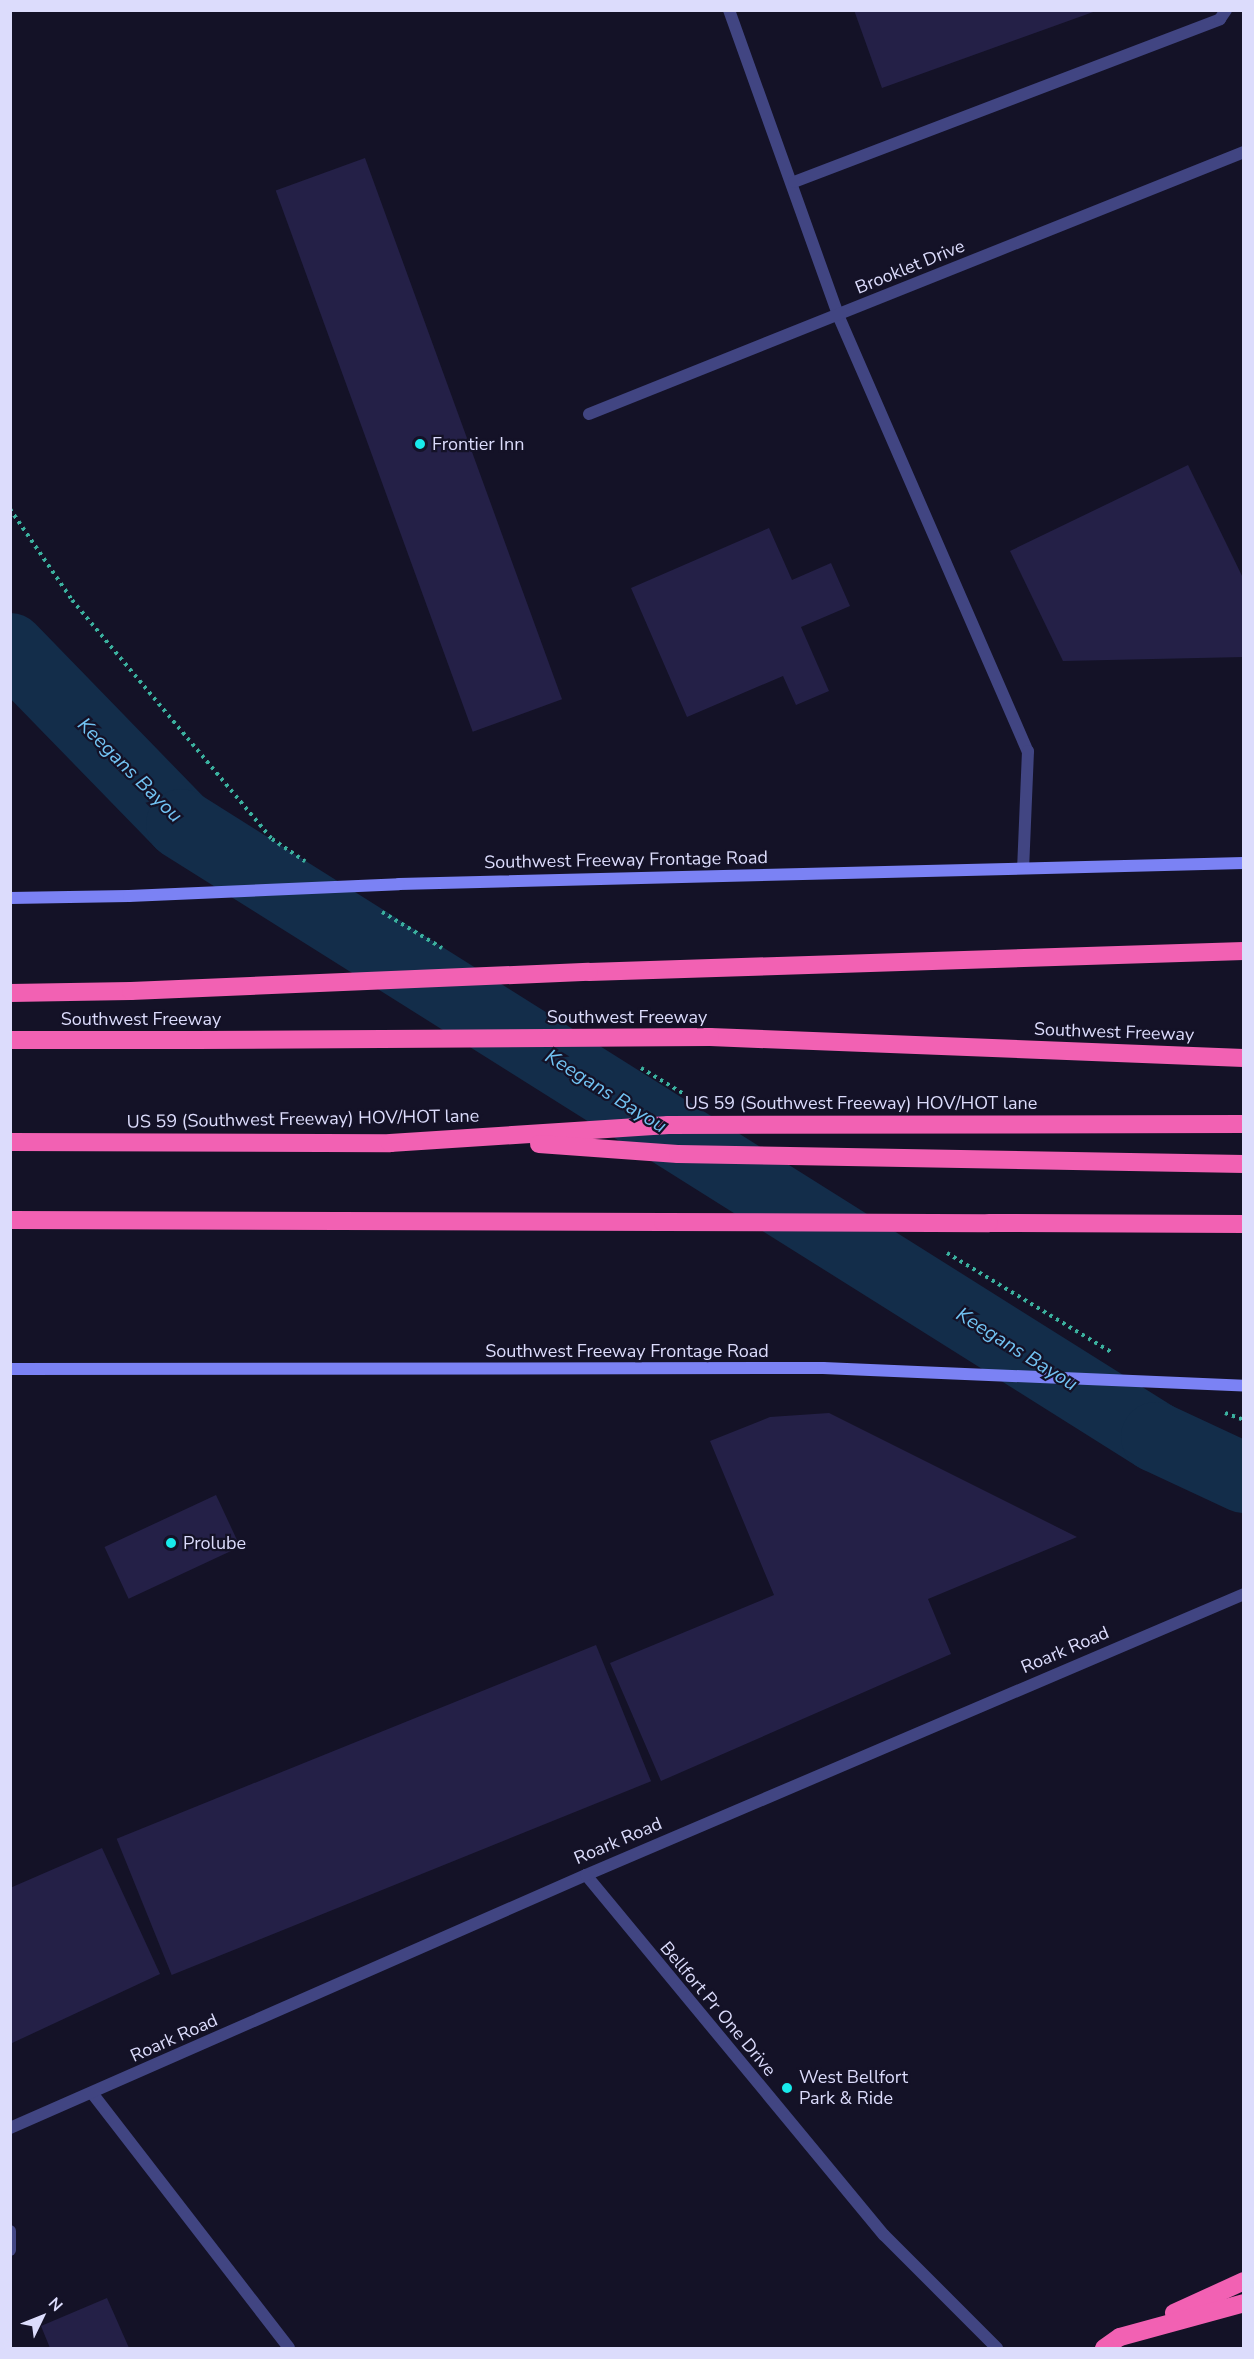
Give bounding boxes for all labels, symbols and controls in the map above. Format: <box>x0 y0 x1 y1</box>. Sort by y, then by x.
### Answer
street label: Brooklet Drive <box>852 235 968 299</box>
place label: Frontier Inn <box>432 433 524 455</box>
marker: Frontier Inn <box>413 437 427 451</box>
water label: Keegans Bayou <box>73 713 187 827</box>
street label: Southwest Freeway Frontage Road <box>484 847 768 873</box>
street label: Southwest Freeway <box>547 1006 707 1028</box>
street label: Southwest Freeway <box>61 1008 221 1030</box>
street label: Southwest Freeway <box>1033 1018 1195 1046</box>
water label: Keegans Bayou <box>541 1044 671 1138</box>
street label: US 59 (Southwest Freeway) HOV/HOT lane <box>685 1092 1037 1114</box>
street label: US 59 (Southwest Freeway) HOV/HOT lane <box>127 1105 479 1133</box>
water label: Keegans Bayou <box>952 1302 1082 1396</box>
street label: Southwest Freeway Frontage Road <box>485 1340 769 1362</box>
place label: Prolube <box>183 1532 246 1554</box>
marker: Prolube <box>164 1536 178 1550</box>
street label: Roark Road <box>1018 1622 1112 1678</box>
street label: Roark Road <box>571 1813 665 1869</box>
street label: Bellfort Pr One Drive <box>655 1937 781 2081</box>
street label: Roark Road <box>127 2009 221 2067</box>
place label: West Bellfort Park & Ride <box>799 2067 908 2110</box>
marker: West Bellfort Park & Ride <box>780 2081 794 2095</box>
north arrow <box>12 2287 72 2347</box>
text: N <box>43 2293 67 2317</box>

